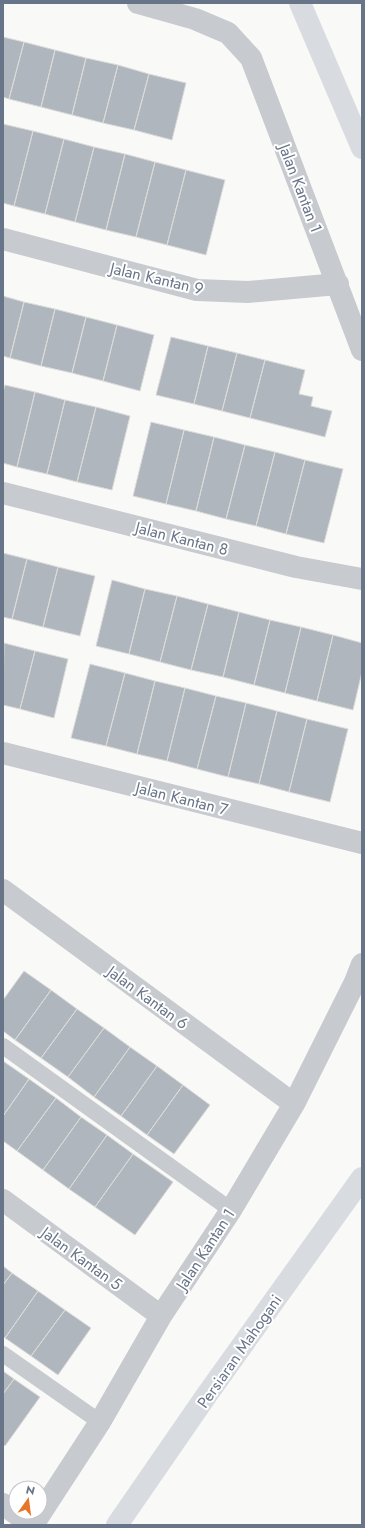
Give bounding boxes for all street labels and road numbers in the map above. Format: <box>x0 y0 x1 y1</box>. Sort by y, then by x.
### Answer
street label: Jalan Kantan 1 <box>272 139 328 236</box>
street label: Jalan Kantan 9 <box>106 256 206 300</box>
street label: Jalan Kantan 8 <box>131 515 231 561</box>
street label: Jalan Kantan 7 <box>131 775 231 821</box>
street label: Jalan Kantan 6 <box>101 959 193 1035</box>
street label: Jalan Kantan 1 <box>169 1204 240 1296</box>
street label: Jalan Kantan 5 <box>35 1220 127 1296</box>
street label: Persiaran Mahogani <box>192 1290 287 1413</box>

